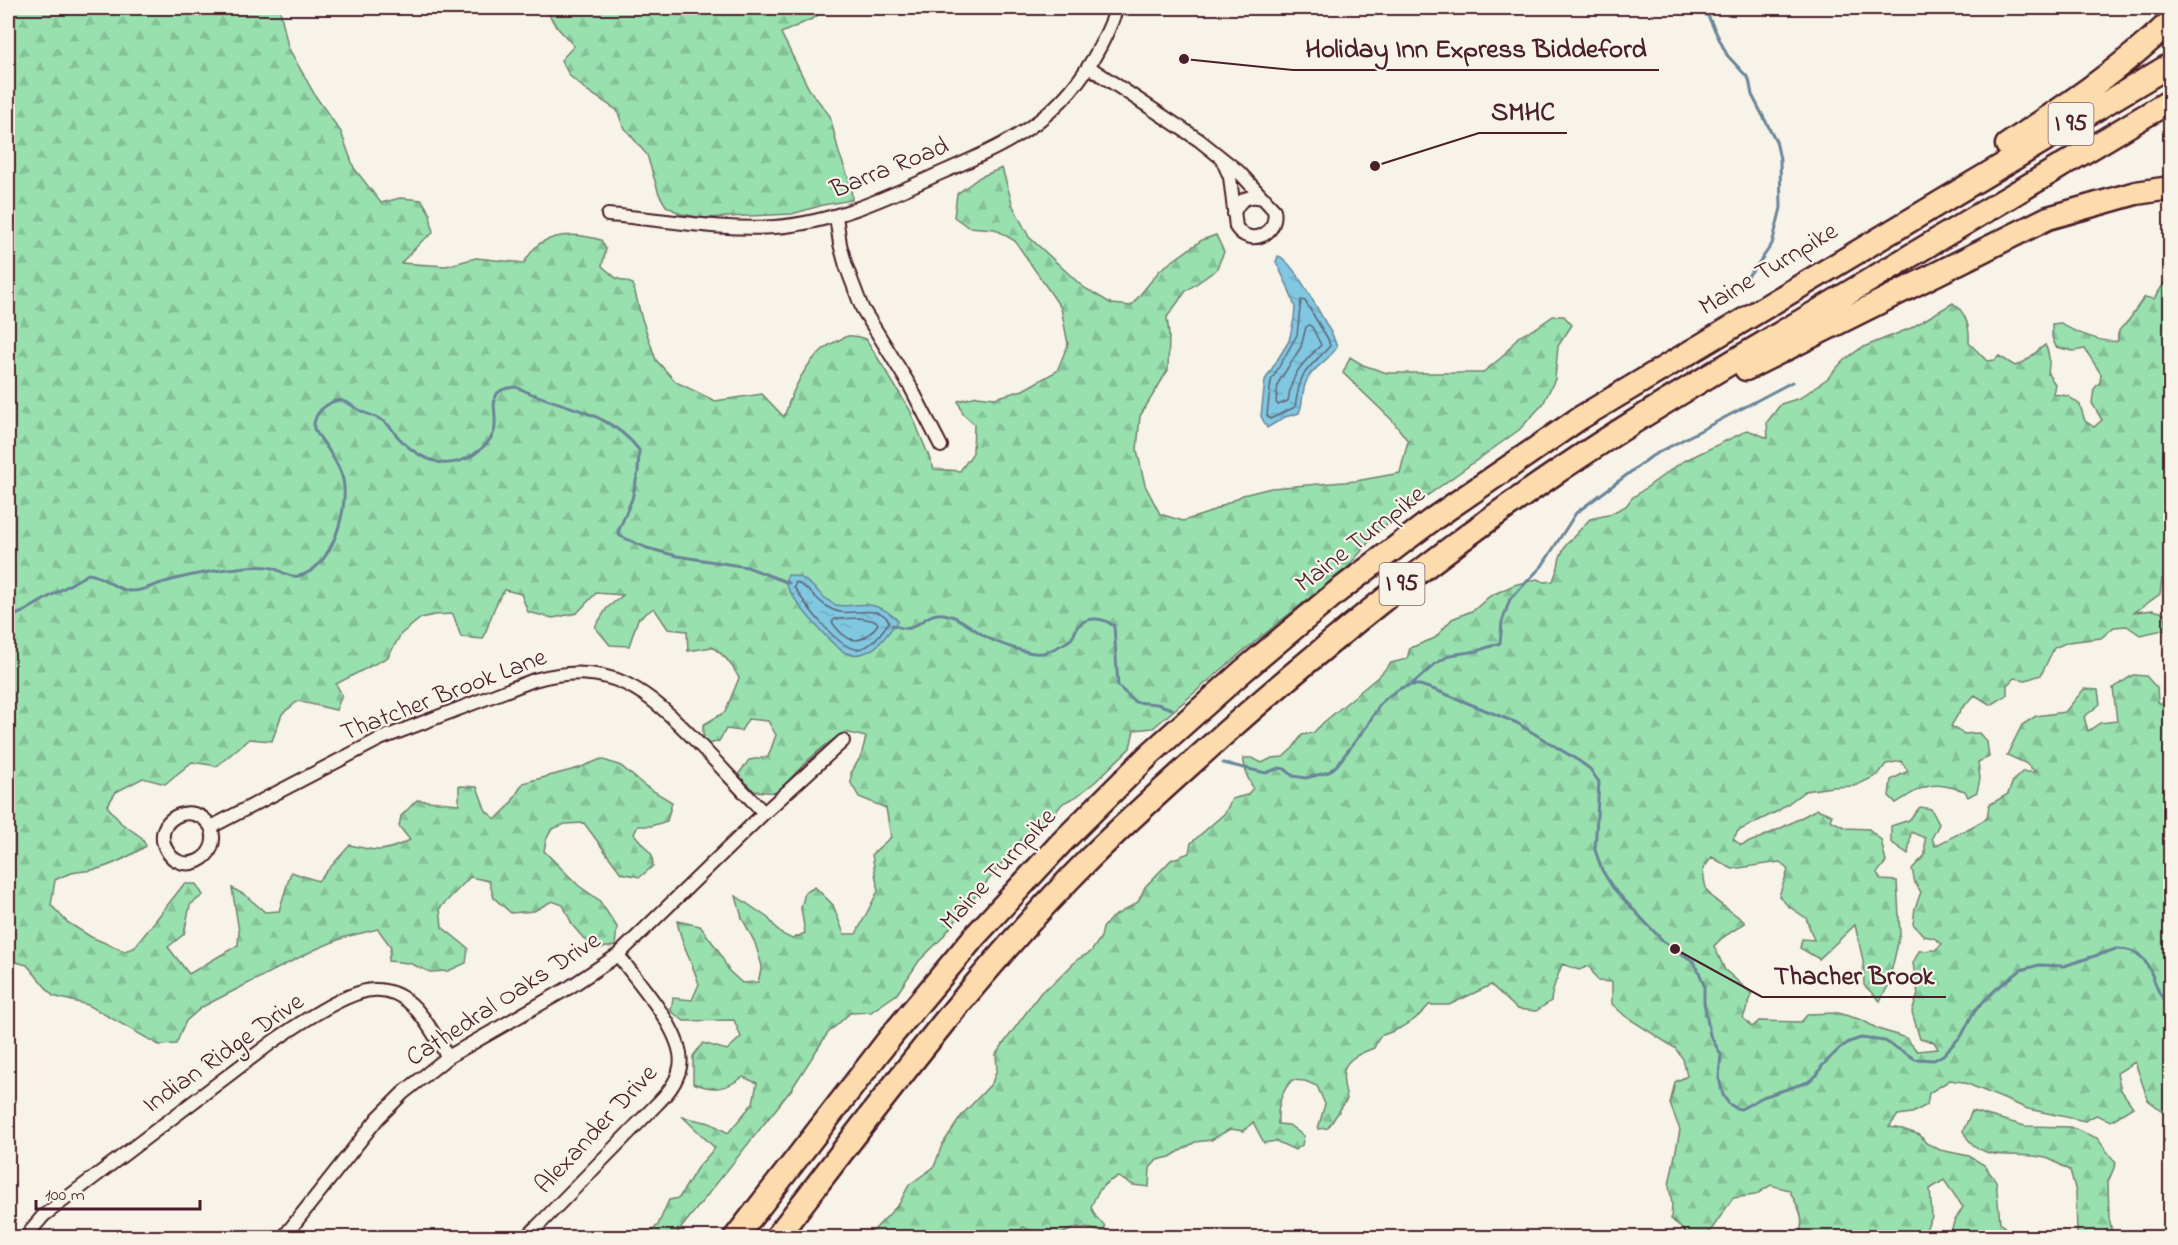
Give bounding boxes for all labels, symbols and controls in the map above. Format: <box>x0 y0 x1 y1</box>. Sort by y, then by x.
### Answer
callout: Holiday Inn Express Biddeford <box>1293 25 1659 70</box>
text: Holiday Inn Express Biddeford <box>1305 31 1647 70</box>
callout: SMHC <box>1479 88 1567 133</box>
text: SMHC <box>1491 94 1555 133</box>
road number: I 95 <box>2048 103 2094 145</box>
street label: Barra Road <box>824 128 955 210</box>
street label: Maine Turnpike <box>1692 213 1846 327</box>
street label: Maine Turnpike <box>1288 477 1435 603</box>
road number: I 95 <box>1380 563 1424 605</box>
street label: Thatcher Brook Lane <box>335 639 553 753</box>
street label: Maine Turnpike <box>932 800 1066 940</box>
street label: Cathedral Oaks Drive <box>399 923 609 1077</box>
callout: Thacher Brook <box>1762 952 1946 997</box>
text: Thacher Brook <box>1774 958 1935 997</box>
street label: Indian Ridge Drive <box>136 984 313 1124</box>
street label: Alexander Drive <box>527 1056 668 1204</box>
scale bar <box>36 1173 200 1211</box>
text: 100 m <box>45 1183 85 1209</box>

